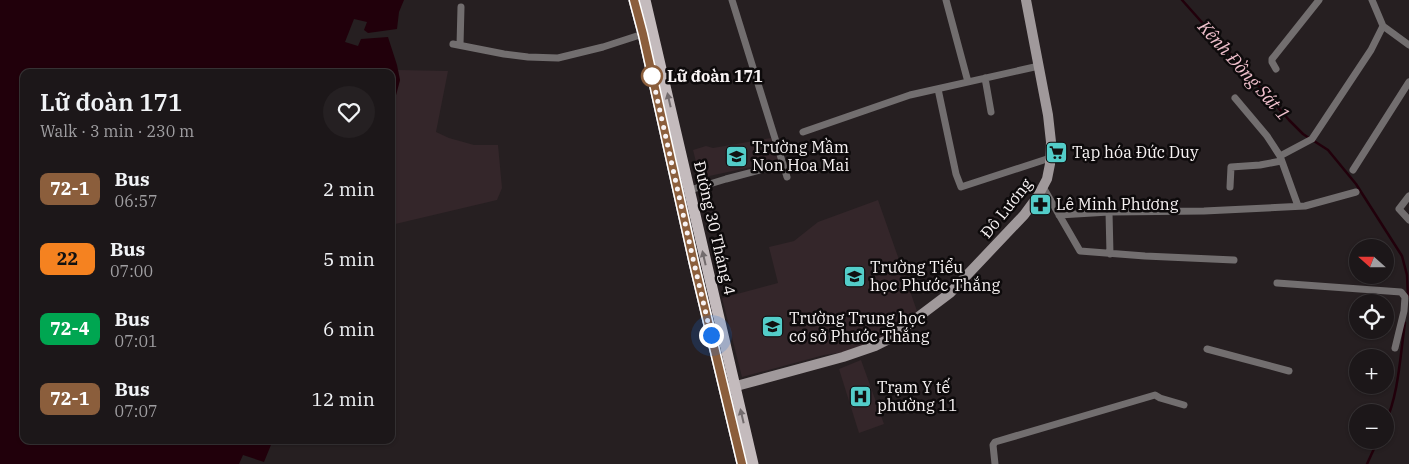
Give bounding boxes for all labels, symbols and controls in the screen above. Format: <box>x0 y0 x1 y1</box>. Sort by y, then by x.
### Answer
water label: Kênh Đồng Sát 1 <box>1193 15 1295 125</box>
marker: Lữ đoàn 171 <box>641 65 663 87</box>
place label: Lữ đoàn 171 <box>667 66 763 86</box>
text: Lữ đoàn 171 <box>40 86 182 118</box>
button: heart <box>323 86 375 138</box>
one-way arrow <box>665 92 673 107</box>
text: Walk · 3 min · 230 m <box>40 121 194 141</box>
place label: Trường Mầm Non Hoa Mai <box>752 137 849 175</box>
supermarket icon: Tạp hóa Đức Duy <box>1044 140 1068 164</box>
place label: Tạp hóa Đức Duy <box>1072 142 1199 162</box>
school or university icon: Trường Mầm Non Hoa Mai <box>724 144 748 168</box>
street label: Đường 30 Tháng 4 <box>690 159 740 297</box>
text: Bus <box>115 167 150 191</box>
street label: Đô Lương <box>976 174 1036 242</box>
text: 72-1 <box>50 177 90 200</box>
text: 2 min <box>323 177 375 201</box>
text: 06:57 <box>115 191 158 211</box>
pharmacy icon: Lê Minh Phương <box>1028 192 1052 216</box>
place label: Lê Minh Phương <box>1056 194 1179 214</box>
text: Bus <box>110 237 145 261</box>
north arrow <box>1349 239 1394 284</box>
map controls <box>1349 239 1394 449</box>
text: 22 <box>57 247 78 270</box>
text: 5 min <box>323 247 375 271</box>
one-way arrow <box>700 250 708 266</box>
place label: Trường Tiểu học Phước Thắng <box>870 257 1001 295</box>
text: 07:00 <box>110 261 153 281</box>
school or university icon: Trường Tiểu học Phước Thắng <box>842 264 866 288</box>
button: locate <box>1349 294 1394 339</box>
text: Bus <box>115 307 150 331</box>
place label: Trường Trung học cơ sở Phước Thắng <box>789 308 930 346</box>
school or university icon: Trường Trung học cơ sở Phước Thắng <box>761 315 785 339</box>
text: 72-4 <box>50 317 90 340</box>
text: 6 min <box>323 317 375 341</box>
your location <box>699 323 724 348</box>
text: 07:01 <box>115 331 158 351</box>
button: + <box>1349 349 1394 394</box>
text: Bus <box>115 377 150 401</box>
place label: Trạm Y tế phường 11 <box>877 377 958 415</box>
hospital icon: Trạm Y tế phường 11 <box>849 384 873 408</box>
text: 72-1 <box>50 387 90 410</box>
text: 12 min <box>312 387 375 411</box>
text: 07:07 <box>115 401 158 421</box>
button: − <box>1349 404 1394 449</box>
one-way arrow <box>738 408 746 424</box>

